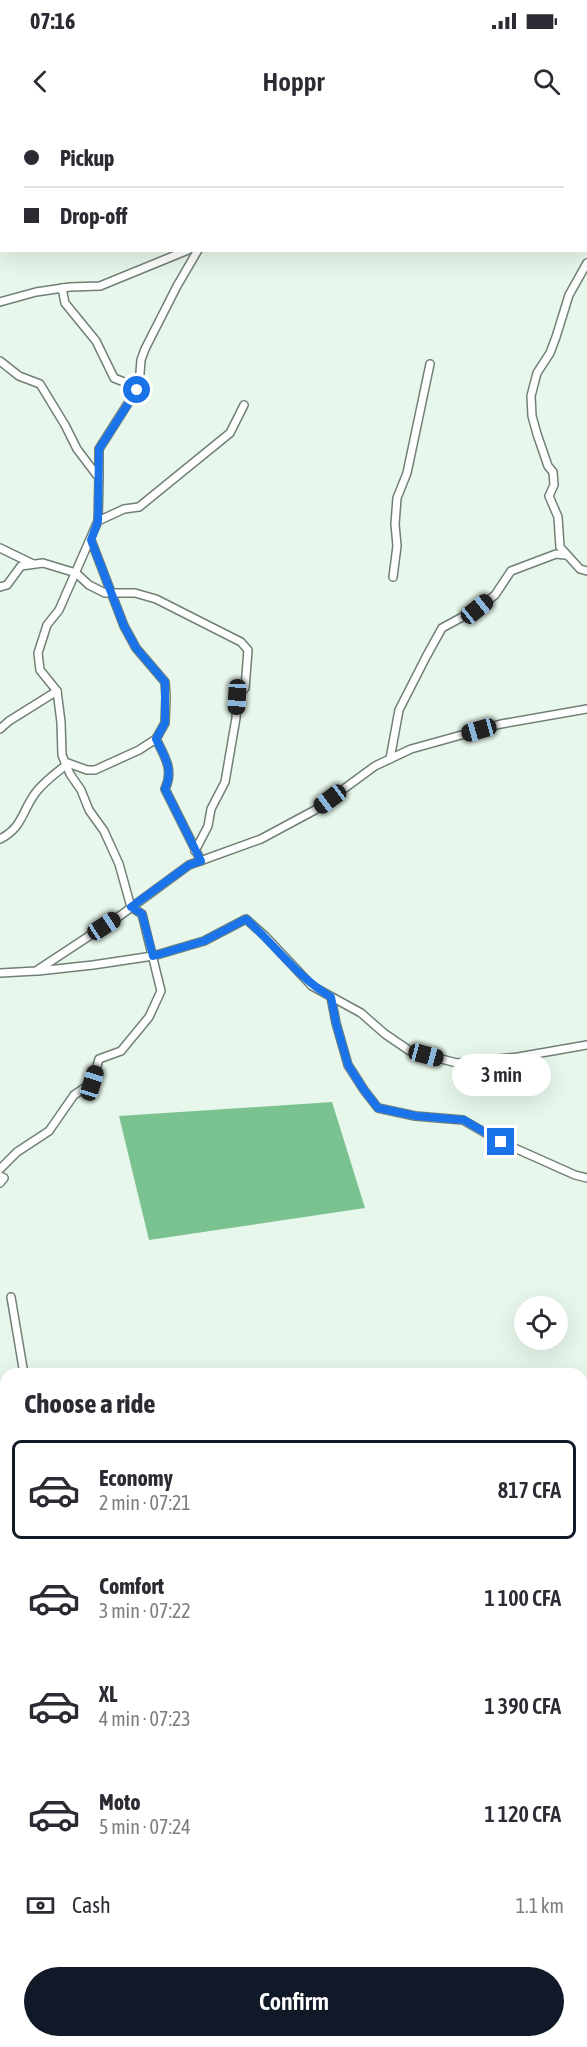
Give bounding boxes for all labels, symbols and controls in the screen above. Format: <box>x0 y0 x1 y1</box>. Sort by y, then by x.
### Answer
text: 07:16 <box>30 8 75 34</box>
icon: back <box>24 65 57 98</box>
icon: search <box>530 65 563 98</box>
text: Hoppr <box>263 66 324 97</box>
text: Pickup <box>60 145 115 171</box>
text: Drop-off <box>60 203 127 229</box>
route start <box>123 376 150 403</box>
car <box>457 591 497 627</box>
car <box>227 679 247 715</box>
car <box>459 716 499 744</box>
car <box>310 781 350 817</box>
car <box>84 909 124 943</box>
car <box>406 1042 446 1068</box>
callout: 3 min <box>452 1055 550 1097</box>
car <box>78 1063 106 1103</box>
text: 3 min <box>481 1063 522 1086</box>
route end <box>487 1128 514 1155</box>
map controls <box>514 1296 568 1350</box>
button: locate <box>514 1296 568 1350</box>
text: Choose a ride <box>24 1388 156 1419</box>
icon: car <box>27 1463 81 1517</box>
text: Economy <box>99 1465 173 1491</box>
text: 817 CFA <box>498 1477 561 1503</box>
text: 2 min · 07:21 <box>99 1491 191 1514</box>
icon: car <box>27 1571 81 1625</box>
text: Comfort <box>99 1573 164 1599</box>
text: 1 100 CFA <box>485 1585 561 1611</box>
text: 3 min · 07:22 <box>99 1599 191 1622</box>
icon: car <box>27 1679 81 1733</box>
text: XL <box>99 1681 117 1707</box>
text: 1 390 CFA <box>485 1693 561 1719</box>
text: 4 min · 07:23 <box>99 1707 191 1730</box>
icon: car <box>27 1787 81 1841</box>
text: Moto <box>99 1789 141 1815</box>
text: 1 120 CFA <box>485 1801 561 1827</box>
text: 5 min · 07:24 <box>99 1815 191 1838</box>
icon: cash <box>24 1889 57 1922</box>
text: Cash <box>72 1892 111 1918</box>
text: 1.1 km <box>516 1894 564 1917</box>
button: Confirm <box>24 1967 564 2036</box>

